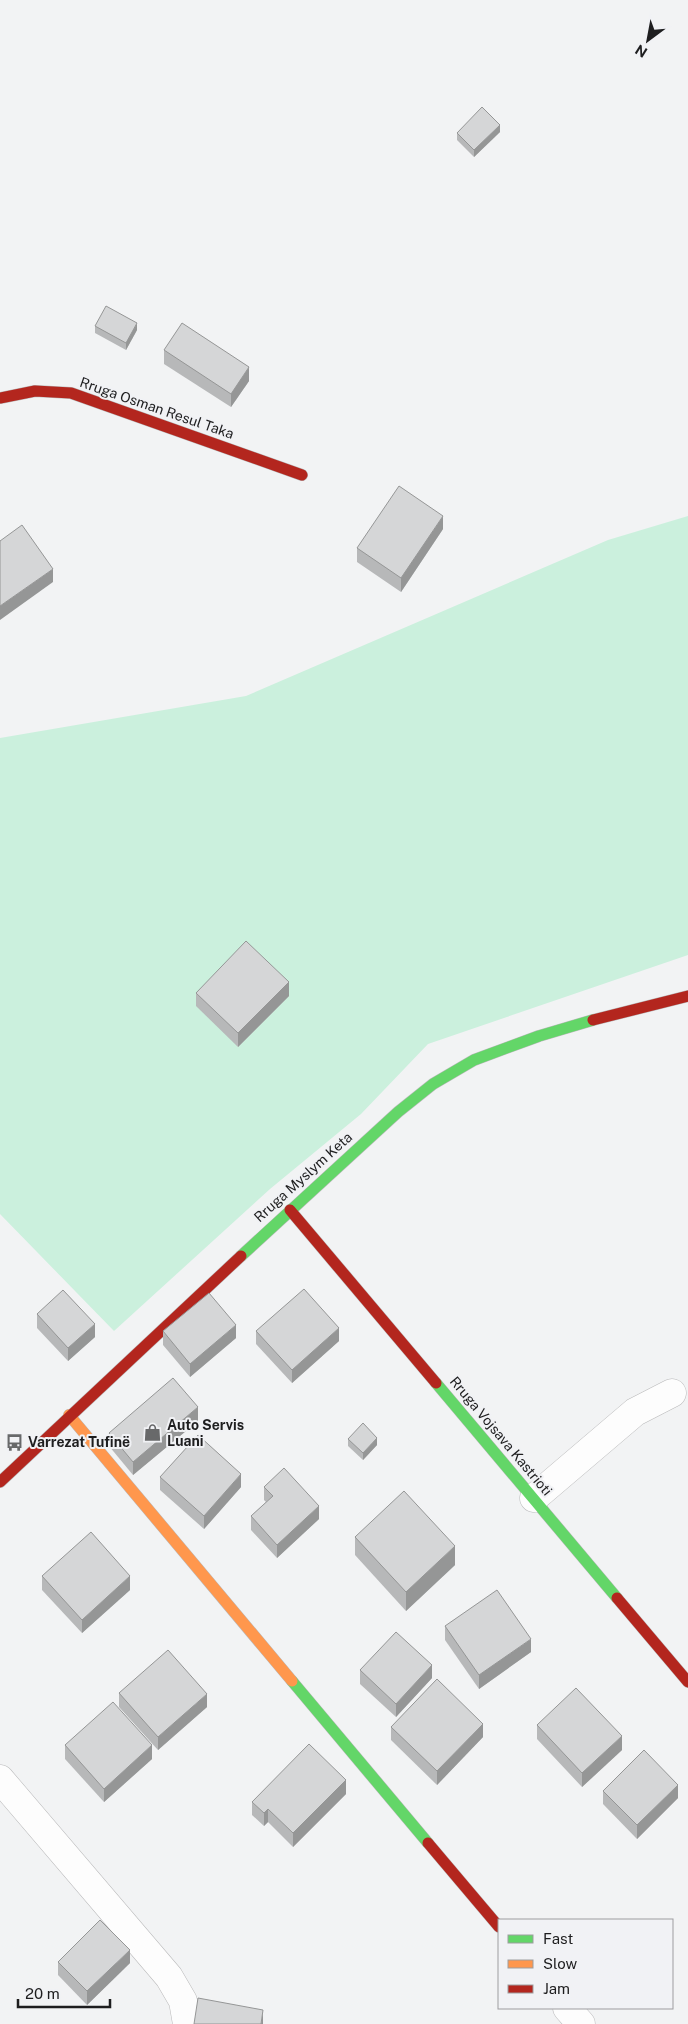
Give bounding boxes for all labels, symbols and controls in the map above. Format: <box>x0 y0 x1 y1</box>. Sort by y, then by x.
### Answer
north arrow <box>623 15 673 65</box>
text: N <box>632 41 650 61</box>
street label: Rruga Osman Resul Taka <box>78 374 236 442</box>
street label: Rruga Myslym Keta <box>251 1129 355 1225</box>
street label: Rruga Vojsava Kastrioti <box>447 1373 555 1499</box>
place label: Auto Servis Luani <box>167 1417 244 1449</box>
shop icon: Auto Servis Luani <box>143 1423 163 1443</box>
bus stop icon: Varrezat Tufinë <box>4 1432 24 1452</box>
place label: Varrezat Tufinë <box>28 1434 130 1450</box>
legend <box>498 1919 673 2009</box>
text: Fast <box>543 1930 573 1947</box>
text: Slow <box>543 1955 578 1972</box>
scale bar <box>18 1976 110 2008</box>
text: Jam <box>543 1980 570 1997</box>
text: 20 m <box>25 1985 60 2002</box>

